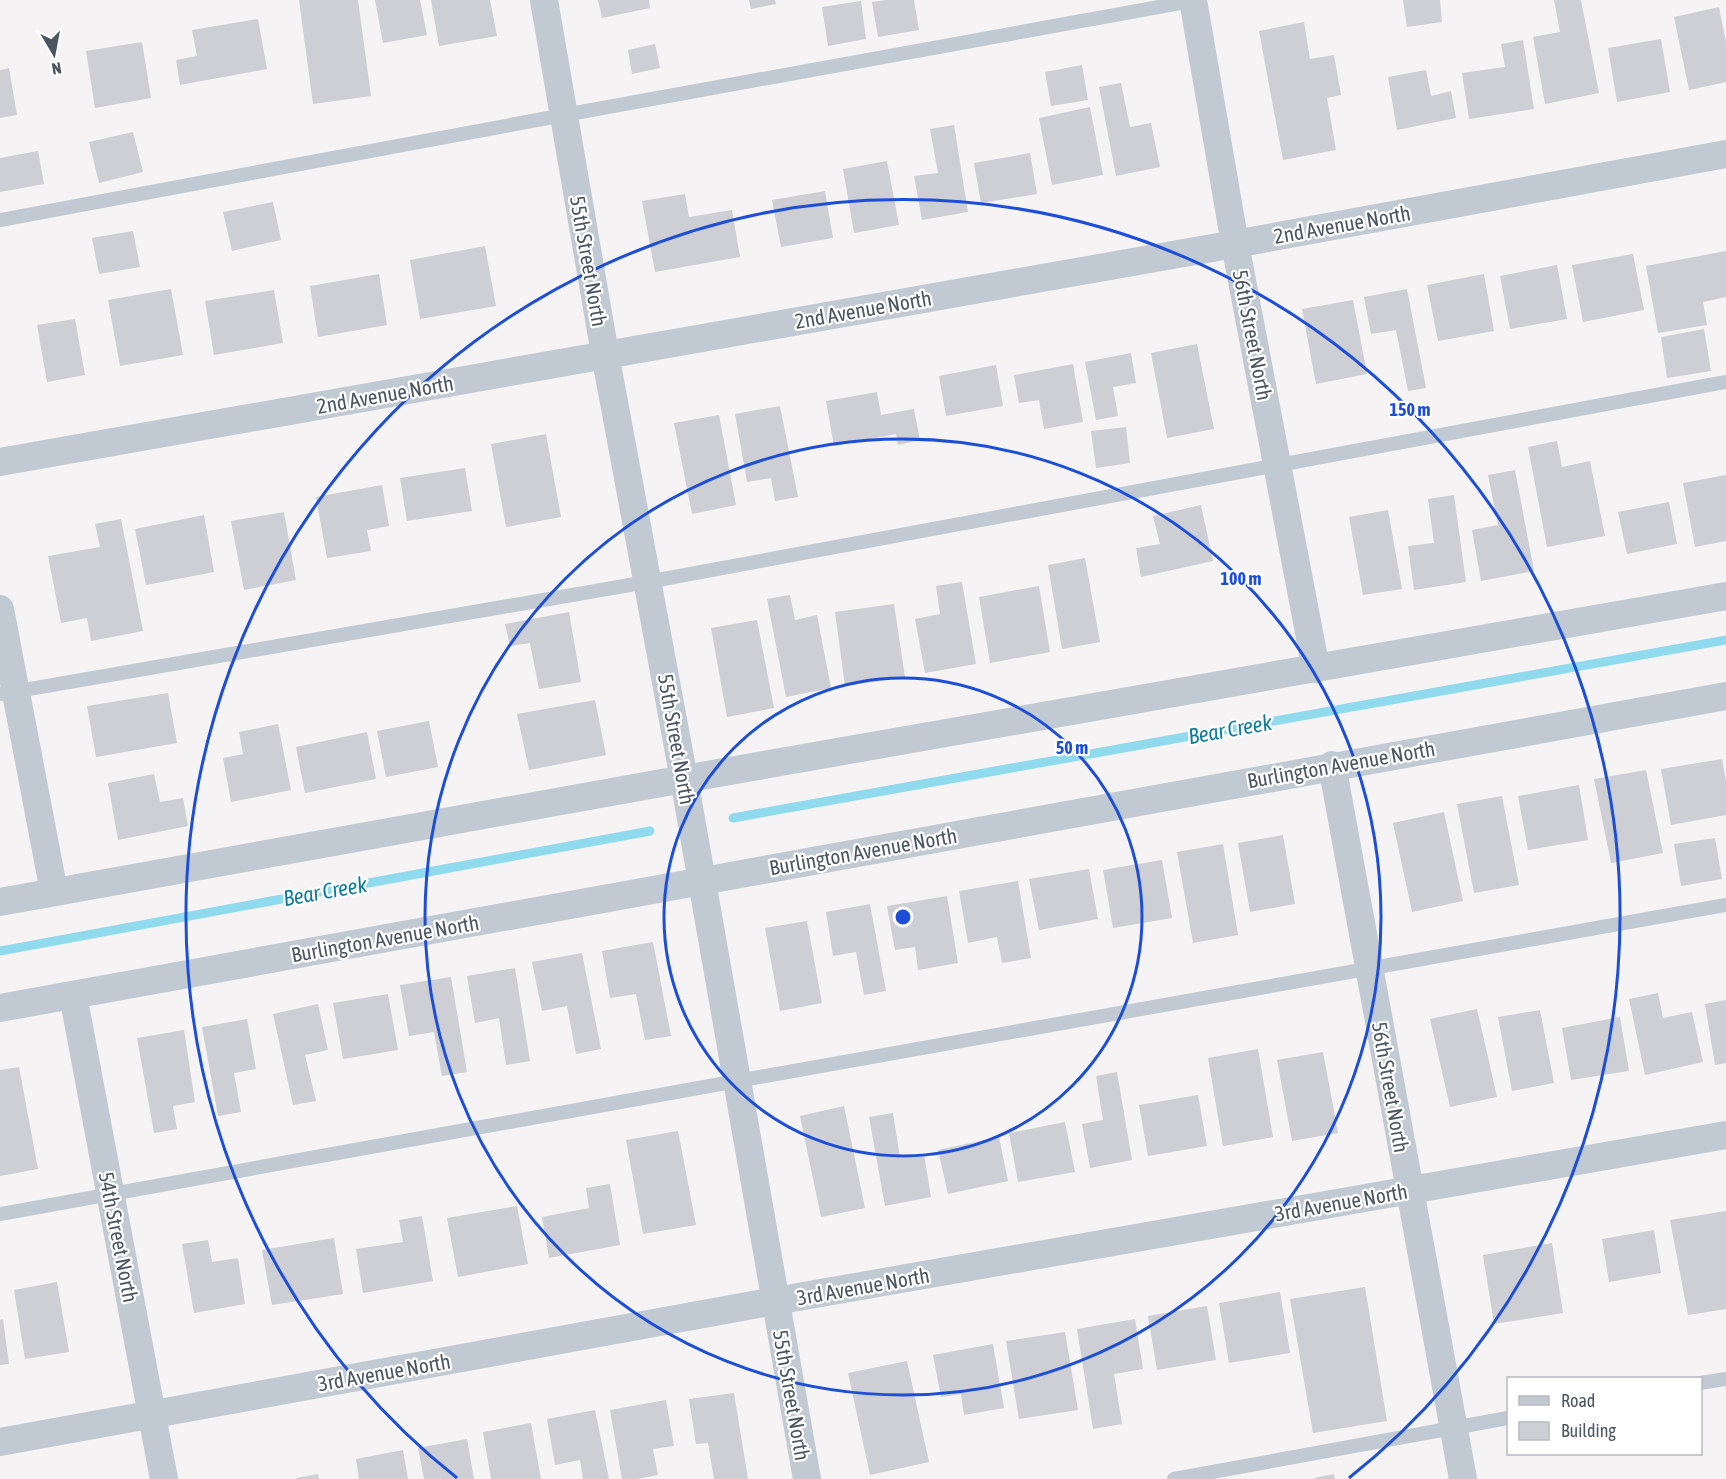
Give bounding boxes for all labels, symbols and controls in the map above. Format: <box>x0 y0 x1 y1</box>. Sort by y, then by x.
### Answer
north arrow <box>24 24 84 84</box>
text: N <box>50 59 63 78</box>
street label: 55th Street North <box>566 194 612 328</box>
street label: 2nd Avenue North <box>1272 200 1412 248</box>
street label: 56th Street North <box>1229 268 1277 402</box>
street label: 2nd Avenue North <box>793 285 933 333</box>
street label: 2nd Avenue North <box>315 370 455 418</box>
text: 150 m <box>1390 399 1430 420</box>
text: 100 m <box>1221 568 1261 589</box>
street label: 55th Street North <box>654 672 700 806</box>
water label: Bear Creek <box>1186 709 1274 749</box>
street label: Burlington Avenue North <box>1245 736 1437 792</box>
text: 50 m <box>1056 737 1088 758</box>
street label: Burlington Avenue North <box>767 823 959 879</box>
water label: Bear Creek <box>281 871 369 911</box>
centre of rings <box>893 907 913 927</box>
street label: Burlington Avenue North <box>289 910 481 966</box>
street label: 56th Street North <box>1368 1020 1414 1154</box>
street label: 54th Street North <box>95 1170 143 1304</box>
street label: 3rd Avenue North <box>1273 1179 1409 1225</box>
street label: 3rd Avenue North <box>795 1263 931 1309</box>
street label: 55th Street North <box>769 1328 815 1462</box>
street label: 3rd Avenue North <box>316 1349 452 1395</box>
legend <box>1507 1377 1702 1455</box>
text: Road <box>1561 1390 1595 1411</box>
text: Building <box>1561 1420 1616 1441</box>

